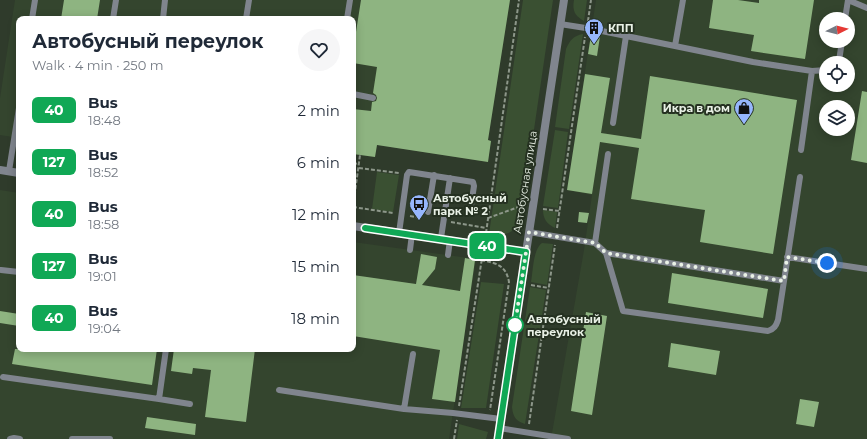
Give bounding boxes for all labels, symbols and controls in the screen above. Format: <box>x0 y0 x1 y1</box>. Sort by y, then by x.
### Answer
north arrow <box>819 12 855 48</box>
map controls <box>819 12 855 136</box>
building icon: КПП <box>583 17 605 45</box>
place label: КПП <box>608 21 634 35</box>
button: heart <box>298 29 340 71</box>
text: Автобусный переулок <box>32 30 263 53</box>
button: locate <box>819 56 855 92</box>
text: Walk · 4 min · 250 m <box>32 57 163 73</box>
text: Bus <box>88 93 118 112</box>
shop icon: Икра в дом <box>733 97 755 125</box>
button: layers <box>819 100 855 136</box>
text: 40 <box>44 101 64 119</box>
text: 2 min <box>297 101 340 120</box>
place label: Икра в дом <box>663 101 730 115</box>
text: 18:48 <box>88 112 121 128</box>
street label: Автобусная улица <box>510 130 540 234</box>
text: Bus <box>88 145 118 164</box>
text: 127 <box>43 153 65 171</box>
text: 6 min <box>297 153 340 172</box>
text: 18:52 <box>88 164 118 180</box>
place label: Автобусный парк № 2 <box>433 191 507 218</box>
bus stop icon: Автобусный парк № 2 <box>408 193 430 221</box>
text: Bus <box>88 197 118 216</box>
text: 40 <box>44 205 64 223</box>
text: 12 min <box>292 205 340 224</box>
text: 18:58 <box>88 216 119 232</box>
line badge: 40 <box>469 233 505 259</box>
text: 40 <box>477 237 497 255</box>
text: Bus <box>88 249 118 268</box>
your location <box>817 253 837 273</box>
text: 127 <box>43 257 65 275</box>
text: 15 min <box>292 257 340 276</box>
text: 19:01 <box>88 268 117 284</box>
text: Bus <box>88 301 118 320</box>
text: 40 <box>44 309 64 327</box>
text: 18 min <box>291 309 340 328</box>
place label: Автобусный переулок <box>527 312 601 339</box>
marker: Автобусный переулок <box>506 316 524 334</box>
text: 19:04 <box>88 320 121 336</box>

